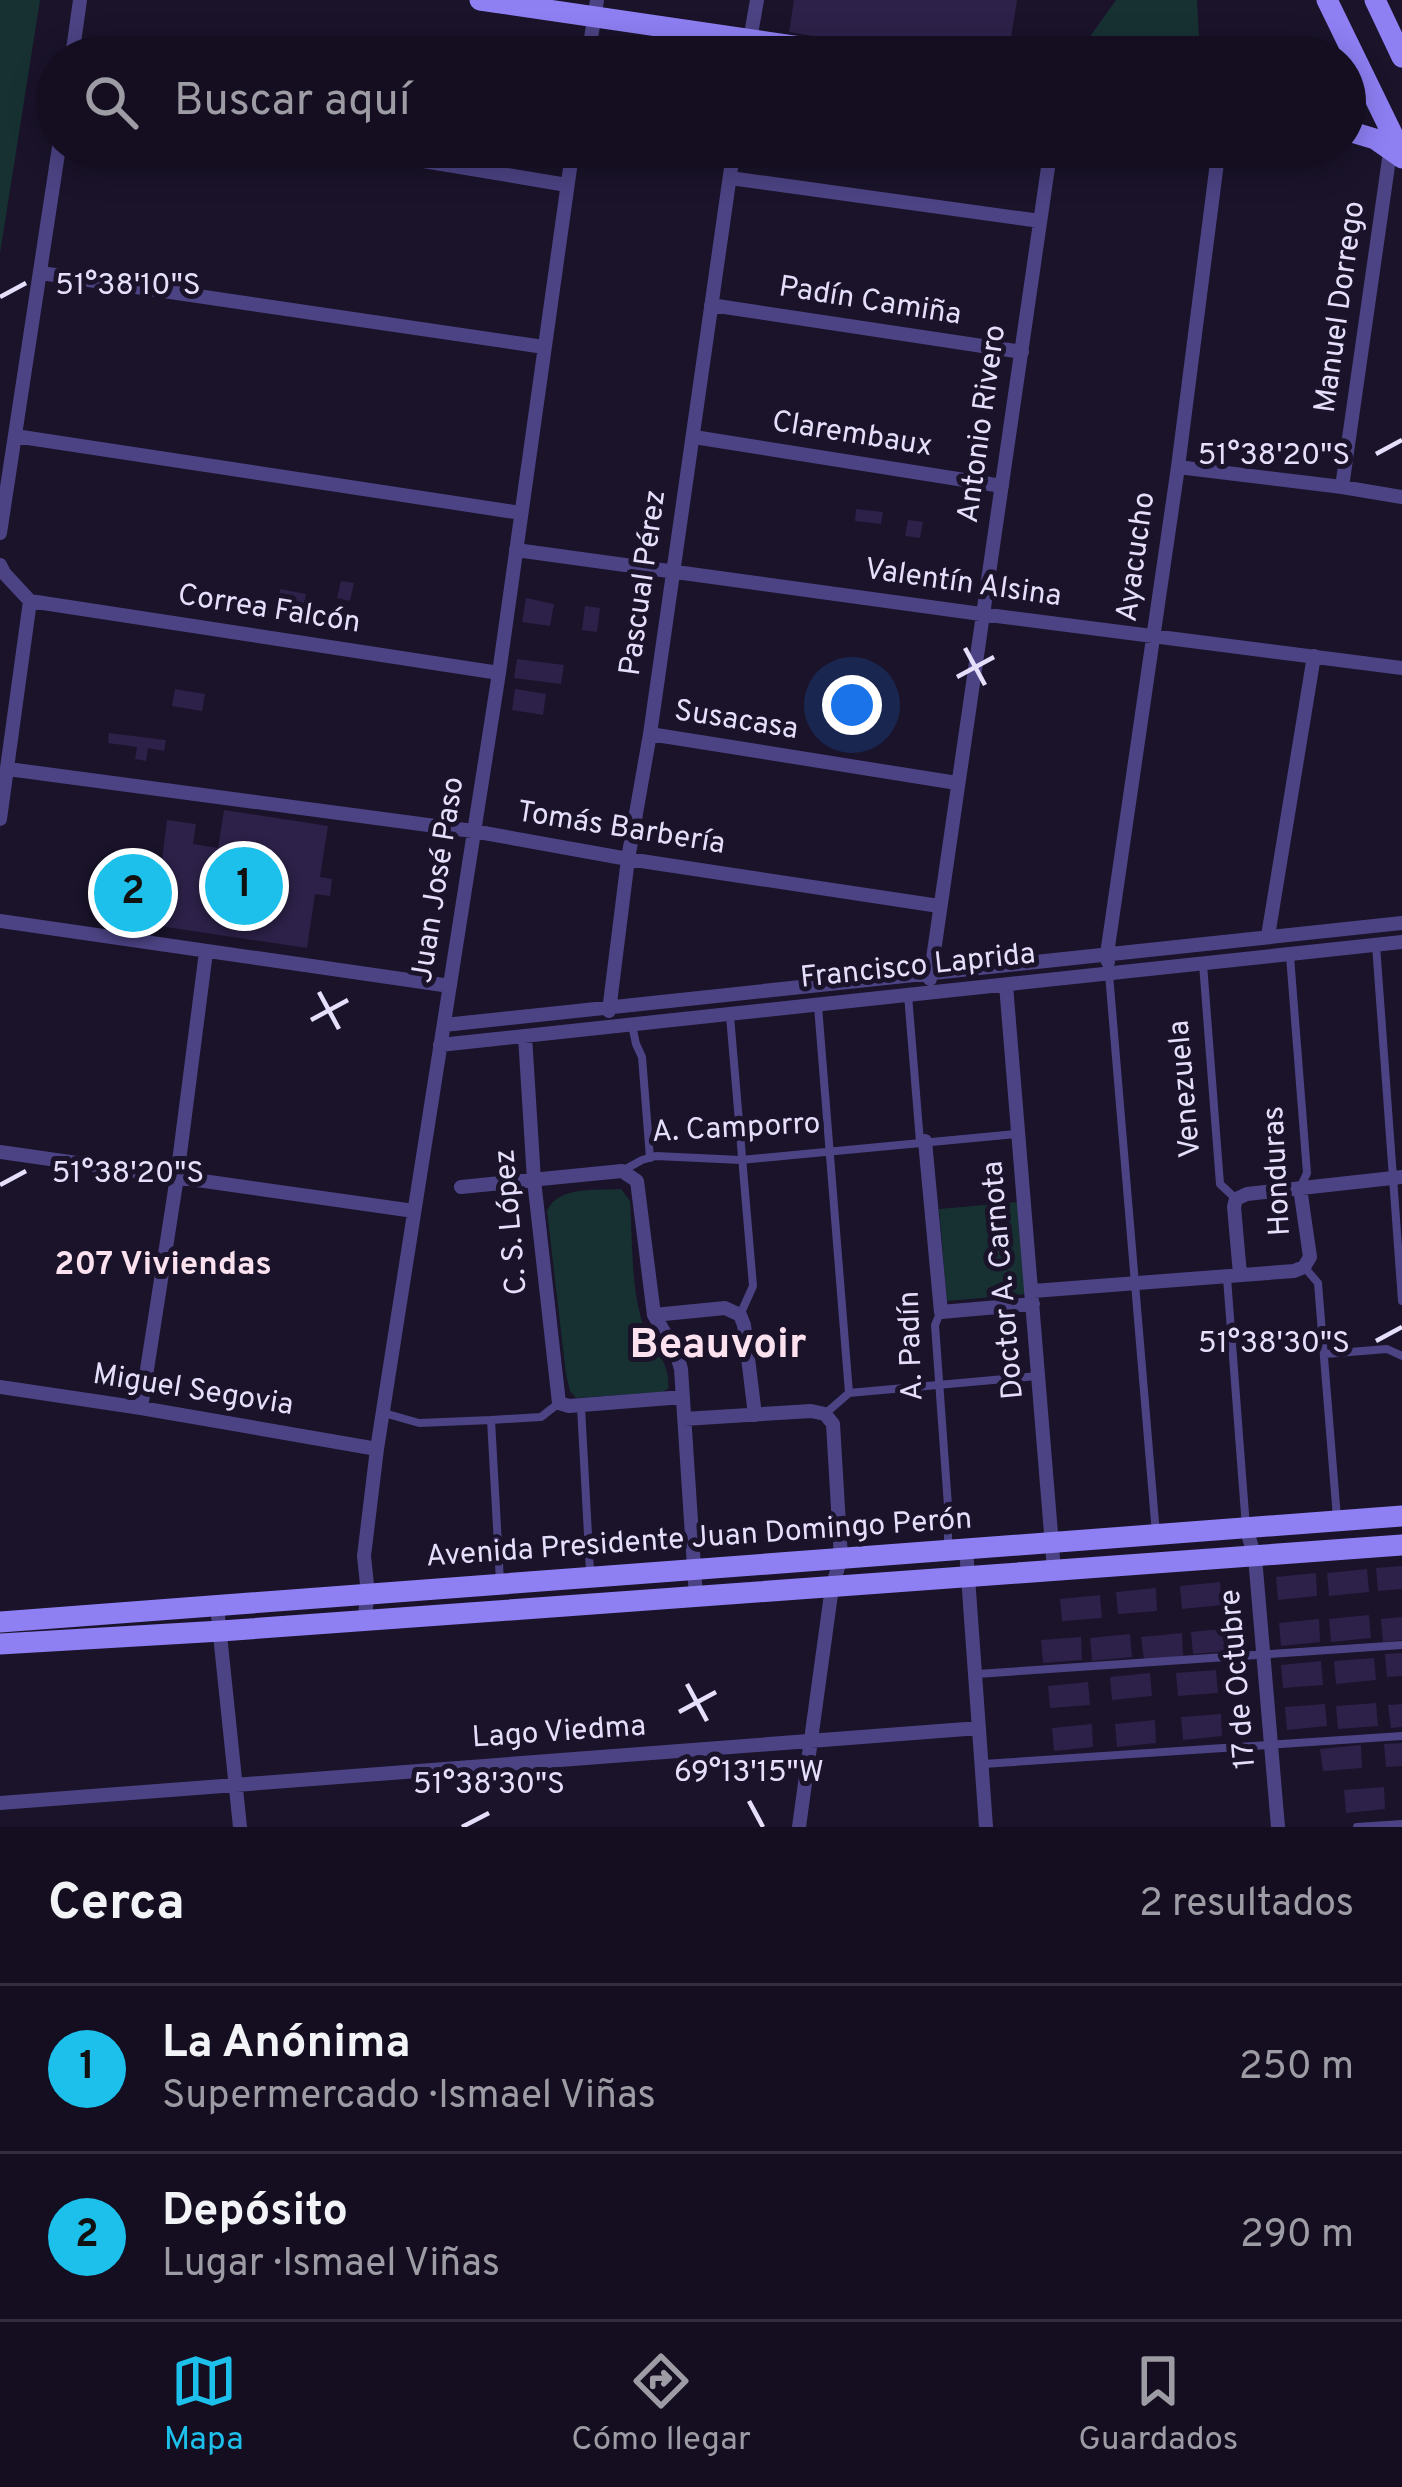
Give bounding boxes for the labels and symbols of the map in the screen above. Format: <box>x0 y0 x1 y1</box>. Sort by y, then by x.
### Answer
street label: Manuel Dorrego <box>1308 199 1374 415</box>
text: 51°38'10"S <box>55 268 201 305</box>
street label: Padín Camiña <box>776 269 964 335</box>
street label: Antonio Rivero <box>951 323 1015 525</box>
street label: Clarembaux <box>769 404 935 466</box>
text: 51°38'20"S <box>1198 438 1350 475</box>
street label: Pascual Pérez <box>613 488 675 678</box>
street label: Ayacucho <box>1110 490 1164 624</box>
street label: Valentín Alsina <box>862 552 1064 616</box>
street label: Correa Falcón <box>175 577 363 643</box>
your location <box>822 675 882 735</box>
street label: Susacasa <box>671 693 801 749</box>
street label: Juan José Paso <box>404 774 474 986</box>
street label: Tomás Barbería <box>514 794 728 864</box>
pin: 1 <box>205 841 283 931</box>
pin: 2 <box>94 848 172 938</box>
street label: Francisco Laprida <box>799 936 1037 998</box>
street label: Venezuela <box>1162 1019 1210 1159</box>
street label: Honduras <box>1256 1105 1300 1237</box>
street label: A. Camporro <box>651 1106 821 1152</box>
street label: C. S. López <box>487 1147 537 1297</box>
text: 51°38'20"S <box>52 1156 204 1193</box>
street label: Doctor A. Carnota <box>975 1159 1033 1401</box>
district label: 207 Viviendas <box>54 1245 272 1287</box>
street label: A. Padín <box>892 1290 932 1402</box>
district label: Beauvoir <box>630 1320 806 1373</box>
text: 51°38'30"S <box>1198 1326 1350 1363</box>
street label: Miguel Segovia <box>90 1357 296 1425</box>
street label: Avenida Presidente Juan Domingo Perón <box>425 1501 973 1577</box>
street label: 17 de Octubre <box>1213 1588 1265 1770</box>
street label: Lago Viedma <box>471 1708 647 1758</box>
text: 69°13'15"W <box>674 1755 824 1792</box>
text: 51°38'30"S <box>413 1767 565 1804</box>

